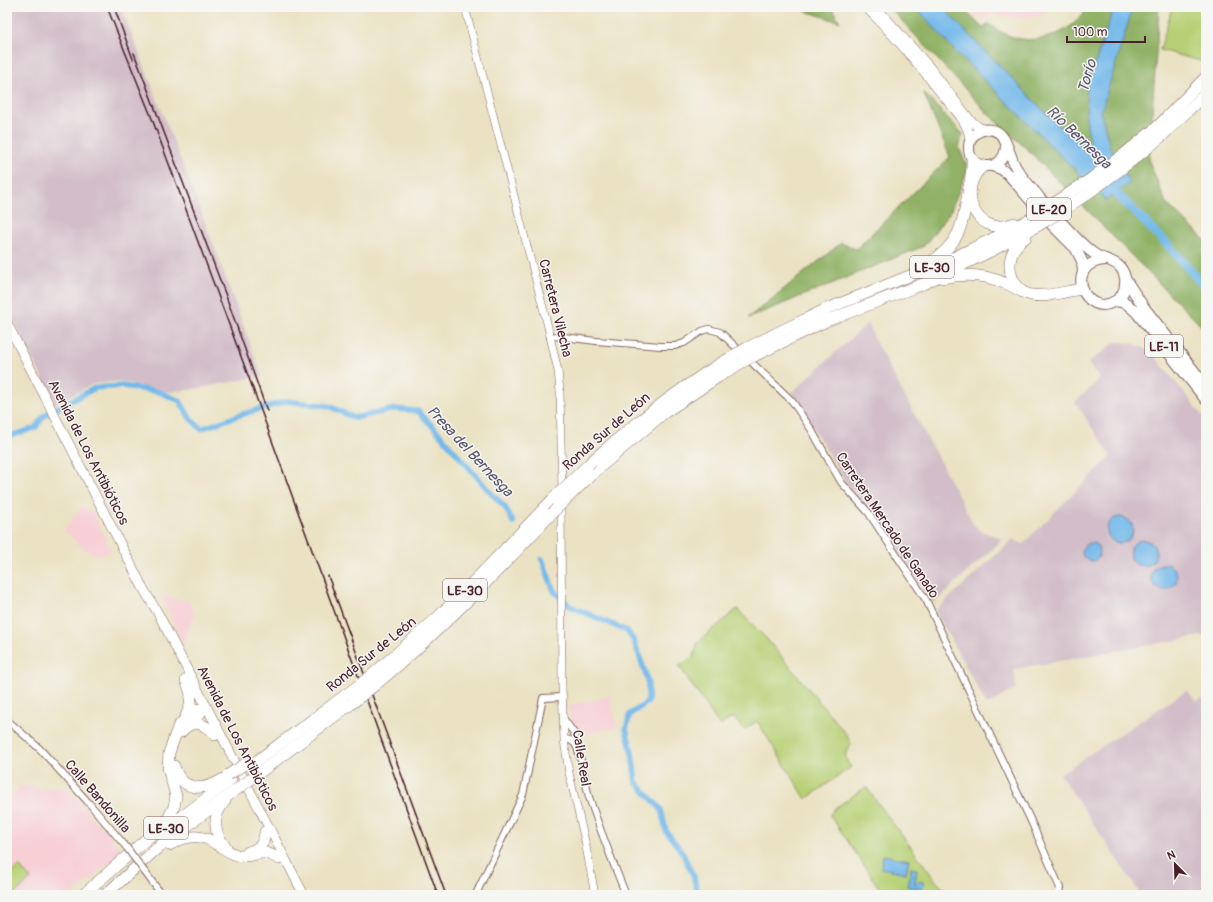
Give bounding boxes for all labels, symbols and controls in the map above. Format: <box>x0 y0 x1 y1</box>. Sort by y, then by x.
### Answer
scale bar <box>1067 18 1145 44</box>
text: 100 m <box>1073 25 1108 40</box>
water label: Torío <box>1074 57 1101 95</box>
water label: Río Bernesga <box>1042 102 1116 174</box>
road number: LE-20 <box>1027 198 1071 220</box>
road number: LE-30 <box>910 256 954 278</box>
street label: Carretera Vilecha <box>535 257 576 359</box>
road number: LE-11 <box>1145 335 1183 357</box>
street label: Avenida de Los Antibióticos <box>45 377 133 528</box>
street label: Ronda Sur de León <box>559 389 654 474</box>
water label: Presa del Bernesga <box>423 402 517 502</box>
street label: Carretera Mercado de Ganado <box>832 449 943 602</box>
road number: LE-30 <box>443 579 487 601</box>
street label: Ronda Sur de León <box>323 613 420 696</box>
street label: Avenida de Los Antibióticos <box>194 663 282 814</box>
street label: Calle Real <box>569 729 594 787</box>
street label: Calle Bandonilla <box>61 756 134 836</box>
road number: LE-30 <box>144 817 188 839</box>
north arrow <box>1155 844 1195 884</box>
text: N <box>1165 848 1178 863</box>

